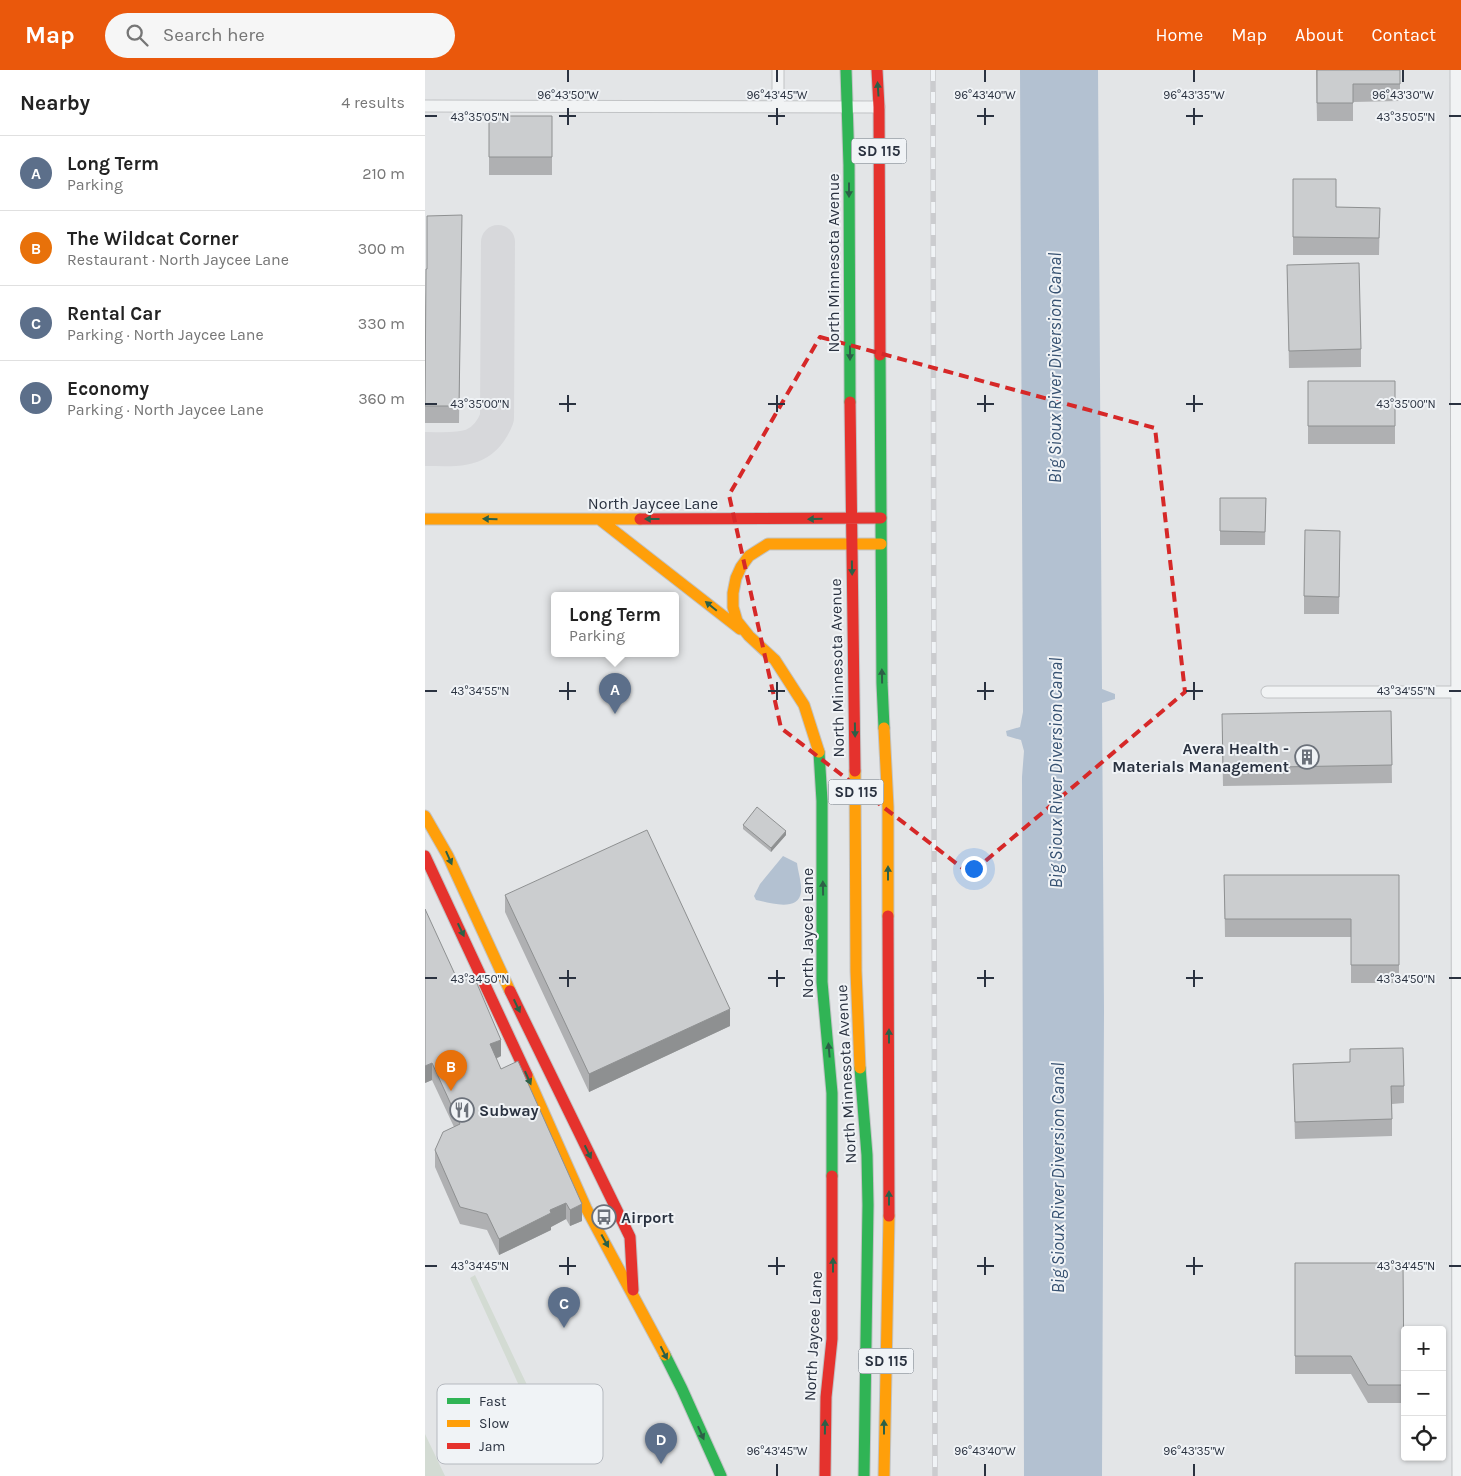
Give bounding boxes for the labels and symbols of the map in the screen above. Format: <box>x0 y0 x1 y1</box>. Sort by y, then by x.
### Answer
one-way arrow <box>874 80 882 96</box>
text: 96°43'50"W <box>537 88 599 102</box>
text: 96°43'45"W <box>746 88 808 102</box>
text: 96°43'40"W <box>954 88 1016 102</box>
text: 96°43'35"W <box>1163 88 1225 102</box>
text: 96°43'30"W <box>1372 88 1434 102</box>
text: 43°35'05"N <box>450 110 510 124</box>
text: 43°35'05"N <box>1376 110 1436 124</box>
road number: SD 115 <box>851 138 907 164</box>
street label: North Minnesota Avenue <box>824 173 843 353</box>
one-way arrow <box>845 183 853 199</box>
water label: Big Sioux River Diversion Canal <box>1044 252 1066 484</box>
one-way arrow <box>846 345 854 361</box>
text: 43°35'00"N <box>450 397 510 411</box>
text: 43°35'00"N <box>1376 397 1436 411</box>
street label: North Jaycee Lane <box>588 494 718 513</box>
one-way arrow <box>481 515 497 523</box>
one-way arrow <box>644 515 660 523</box>
one-way arrow <box>806 515 822 523</box>
one-way arrow <box>848 560 856 576</box>
street label: North Minnesota Avenue <box>826 578 848 758</box>
one-way arrow <box>705 600 718 611</box>
water label: Big Sioux River Diversion Canal <box>1045 657 1067 889</box>
one-way arrow <box>878 668 886 684</box>
pin: A <box>599 673 631 714</box>
text: 43°34'55"N <box>451 684 509 698</box>
text: 43°34'55"N <box>1377 684 1435 698</box>
one-way arrow <box>851 723 859 739</box>
place label: Avera Health - Materials Management <box>1112 739 1289 776</box>
building icon: Avera Health - Materials Management <box>1294 744 1320 770</box>
road number: SD 115 <box>829 780 883 804</box>
one-way arrow <box>445 851 453 865</box>
your location <box>961 856 987 882</box>
one-way arrow <box>884 865 892 881</box>
street label: North Jaycee Lane <box>798 868 817 998</box>
one-way arrow <box>819 880 827 896</box>
one-way arrow <box>457 923 465 937</box>
text: 43°34'50"N <box>450 972 510 986</box>
text: 43°34'50"N <box>1376 972 1436 986</box>
street label: North Minnesota Avenue <box>832 984 860 1164</box>
one-way arrow <box>513 999 521 1013</box>
one-way arrow <box>885 1027 893 1043</box>
one-way arrow <box>825 1042 833 1058</box>
pin: B <box>435 1050 467 1091</box>
water label: Big Sioux River Diversion Canal <box>1047 1062 1069 1294</box>
one-way arrow <box>525 1071 533 1085</box>
restaurant icon: Subway <box>449 1097 475 1123</box>
place label: Subway <box>479 1101 539 1120</box>
one-way arrow <box>584 1145 592 1159</box>
one-way arrow <box>885 1190 893 1206</box>
bus stop icon: Airport <box>591 1204 617 1230</box>
place label: Airport <box>621 1208 674 1227</box>
one-way arrow <box>600 1234 609 1248</box>
one-way arrow <box>829 1257 837 1273</box>
text: 43°34'45"N <box>451 1259 509 1273</box>
text: 43°34'45"N <box>1377 1259 1435 1273</box>
street label: North Jaycee Lane <box>800 1270 826 1402</box>
pin: C <box>548 1287 580 1328</box>
one-way arrow <box>660 1346 668 1361</box>
road number: SD 115 <box>859 1348 913 1374</box>
legend <box>437 1384 603 1464</box>
text: Fast <box>479 1393 506 1410</box>
text: Slow <box>479 1415 509 1432</box>
one-way arrow <box>821 1419 829 1435</box>
one-way arrow <box>880 1419 888 1435</box>
pin: D <box>645 1423 677 1464</box>
one-way arrow <box>697 1426 705 1440</box>
text: Jam <box>479 1438 505 1455</box>
text: 96°43'45"W <box>746 1444 808 1458</box>
text: 96°43'40"W <box>954 1444 1016 1458</box>
text: 96°43'35"W <box>1163 1444 1225 1458</box>

